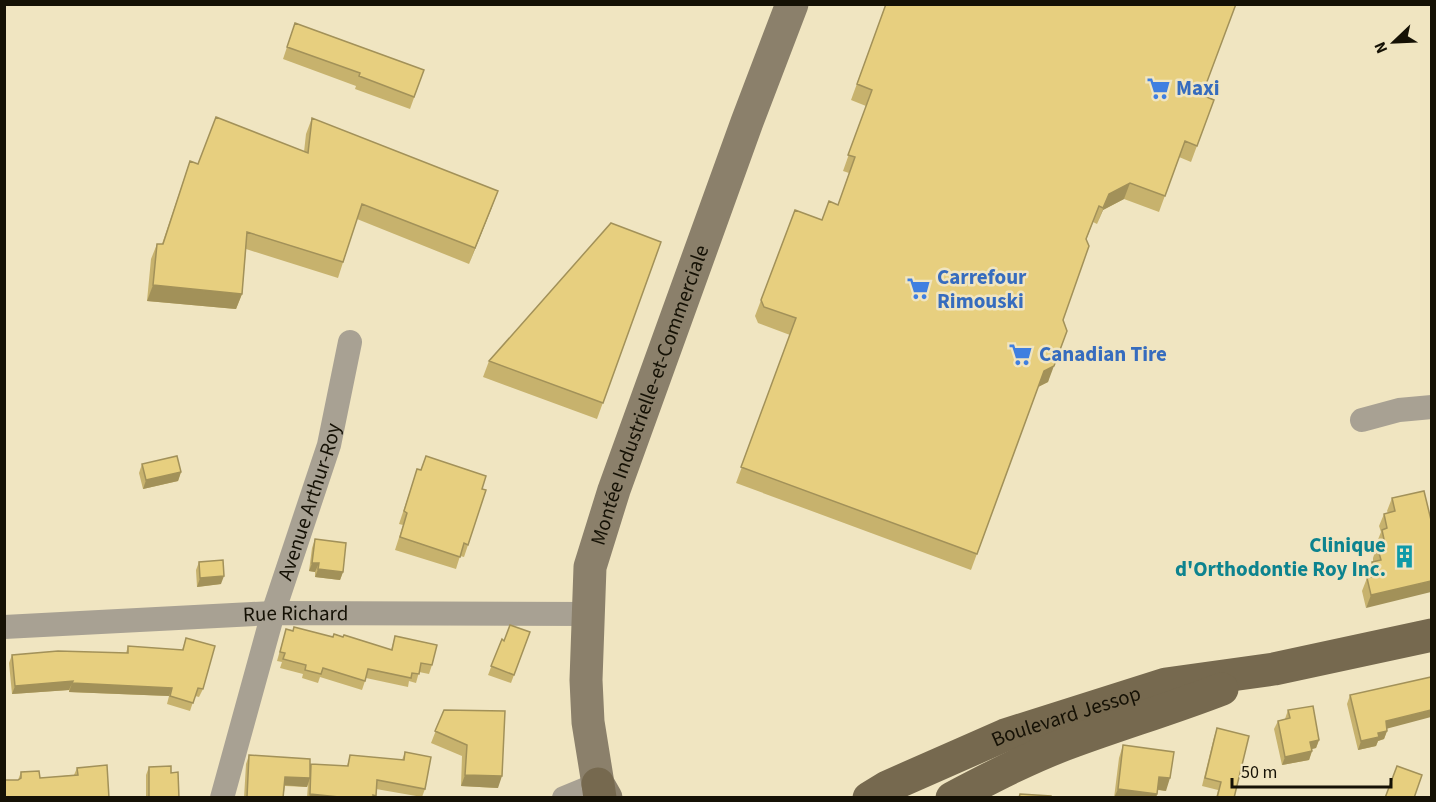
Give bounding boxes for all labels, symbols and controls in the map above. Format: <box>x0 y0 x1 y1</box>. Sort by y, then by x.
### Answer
north arrow <box>1364 12 1424 72</box>
text: N <box>1369 38 1393 57</box>
place label: Maxi <box>1176 73 1220 103</box>
supermarket icon: Maxi <box>1145 75 1171 101</box>
street label: Montée Industrielle-et-Commerciale <box>583 241 716 549</box>
place label: Carrefour Rimouski <box>937 262 1027 316</box>
supermarket icon: Carrefour Rimouski <box>906 276 932 302</box>
place label: Canadian Tire <box>1039 339 1167 369</box>
supermarket icon: Canadian Tire <box>1008 341 1034 367</box>
street label: Avenue Arthur-Roy <box>270 420 348 584</box>
place label: Clinique d'Orthodontie Roy Inc. <box>1175 530 1386 584</box>
building icon: Clinique d'Orthodontie Roy Inc. <box>1391 544 1417 570</box>
street label: Rue Richard <box>242 598 348 630</box>
street label: Boulevard Jessop <box>986 678 1144 754</box>
scale bar <box>1232 751 1391 789</box>
text: 50 m <box>1241 760 1277 785</box>

